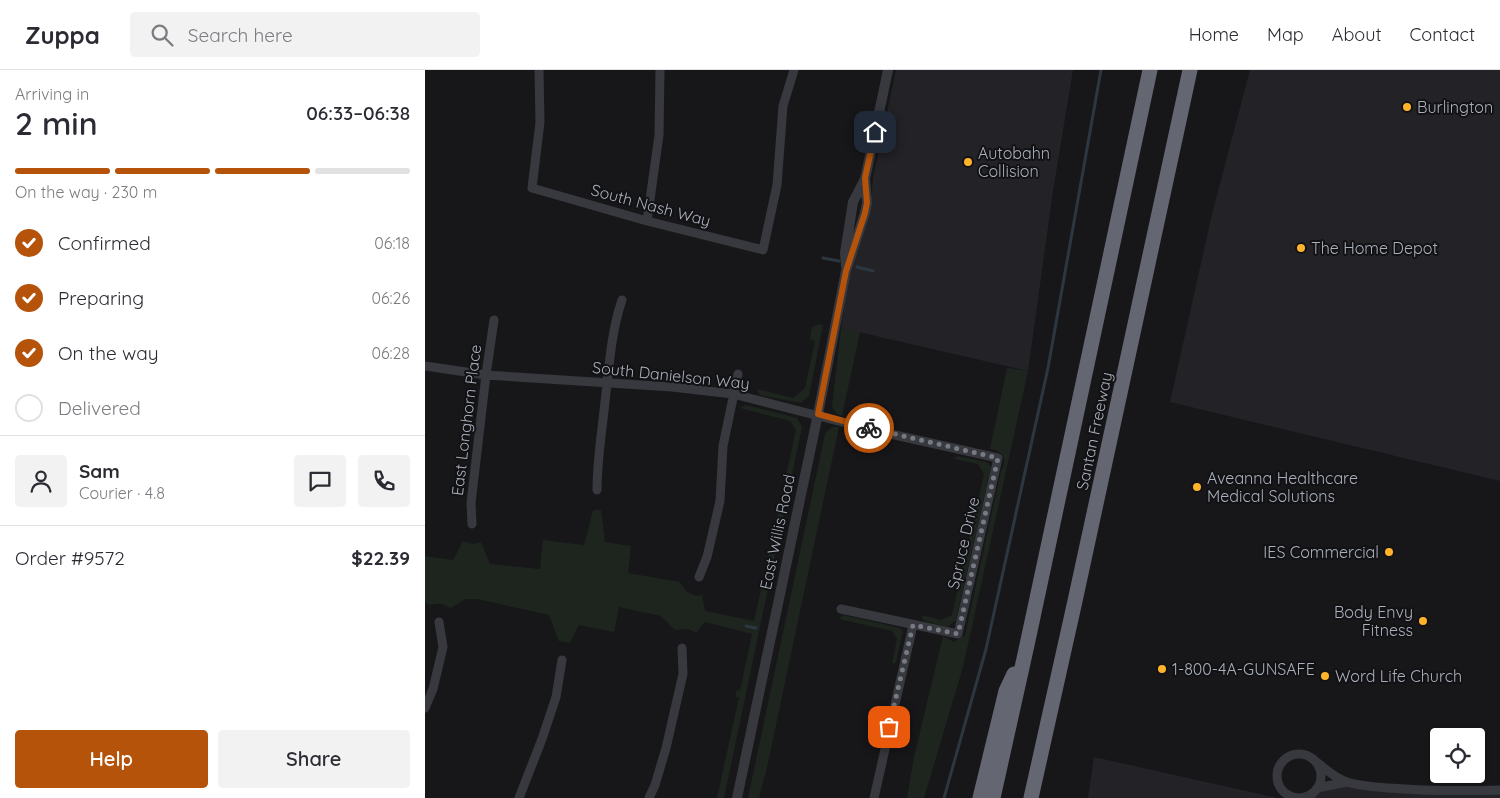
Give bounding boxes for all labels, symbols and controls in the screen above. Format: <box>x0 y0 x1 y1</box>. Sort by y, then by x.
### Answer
search box <box>130 12 480 57</box>
text: Zuppa <box>25 20 100 50</box>
icon: search <box>148 21 176 49</box>
text: Search here <box>188 23 293 47</box>
text: Home <box>1189 23 1239 46</box>
text: Map <box>1267 23 1304 46</box>
text: About <box>1332 23 1382 46</box>
text: Contact <box>1410 23 1475 46</box>
text: Arriving in <box>15 84 89 104</box>
place label: Burlington <box>1417 97 1493 117</box>
text: 06:33–06:38 <box>306 101 410 125</box>
marker: Burlington <box>1401 101 1413 113</box>
text: 2 min <box>15 103 98 143</box>
pin <box>854 111 896 153</box>
icon: home <box>861 118 889 146</box>
place label: Autobahn Collision <box>978 143 1050 181</box>
marker: Autobahn Collision <box>962 156 974 168</box>
street label: South Nash Way <box>589 179 713 231</box>
text: On the way · 230 m <box>15 182 157 202</box>
icon: check <box>15 229 43 257</box>
text: Confirmed <box>58 231 151 255</box>
text: 06:18 <box>374 233 410 253</box>
place label: The Home Depot <box>1311 238 1438 258</box>
marker: The Home Depot <box>1295 242 1307 254</box>
icon: check <box>15 284 43 312</box>
text: Preparing <box>58 286 144 310</box>
text: 06:26 <box>371 288 410 308</box>
icon: check <box>15 339 43 367</box>
text: On the way <box>58 341 159 365</box>
text: 06:28 <box>371 343 410 363</box>
street label: East Longhorn Place <box>447 343 485 497</box>
street label: South Danielson Way <box>591 357 751 393</box>
street label: Santan Freeway <box>1072 370 1116 492</box>
text: Delivered <box>58 396 141 420</box>
courier <box>844 403 894 453</box>
icon: bike <box>855 414 883 442</box>
button: person <box>15 455 67 507</box>
button: chat <box>294 455 346 507</box>
button: phone <box>358 455 410 507</box>
text: Sam <box>79 459 120 483</box>
place label: Aveanna Healthcare Medical Solutions <box>1207 468 1358 506</box>
street label: East Willis Road <box>755 473 799 591</box>
marker: Aveanna Healthcare Medical Solutions <box>1191 481 1203 493</box>
text: Courier · 4.8 <box>79 483 165 503</box>
street label: Spruce Drive <box>943 495 983 591</box>
place label: IES Commercial <box>1263 542 1379 562</box>
text: Order #9572 <box>15 546 125 570</box>
text: $22.39 <box>351 546 410 570</box>
marker: IES Commercial <box>1383 546 1395 558</box>
place label: Body Envy Fitness <box>1334 602 1413 640</box>
marker: Body Envy Fitness <box>1417 615 1429 627</box>
place label: 1-800-4A-GUNSAFE <box>1172 659 1315 679</box>
marker: 1-800-4A-GUNSAFE <box>1156 663 1168 675</box>
place label: Word Life Church <box>1335 666 1462 686</box>
marker: Word Life Church <box>1319 670 1331 682</box>
pin <box>868 706 910 748</box>
icon: bag <box>875 713 903 741</box>
map controls <box>1430 728 1485 783</box>
button: locate <box>1430 728 1485 783</box>
button: Help <box>15 730 208 788</box>
button: Share <box>218 730 410 788</box>

